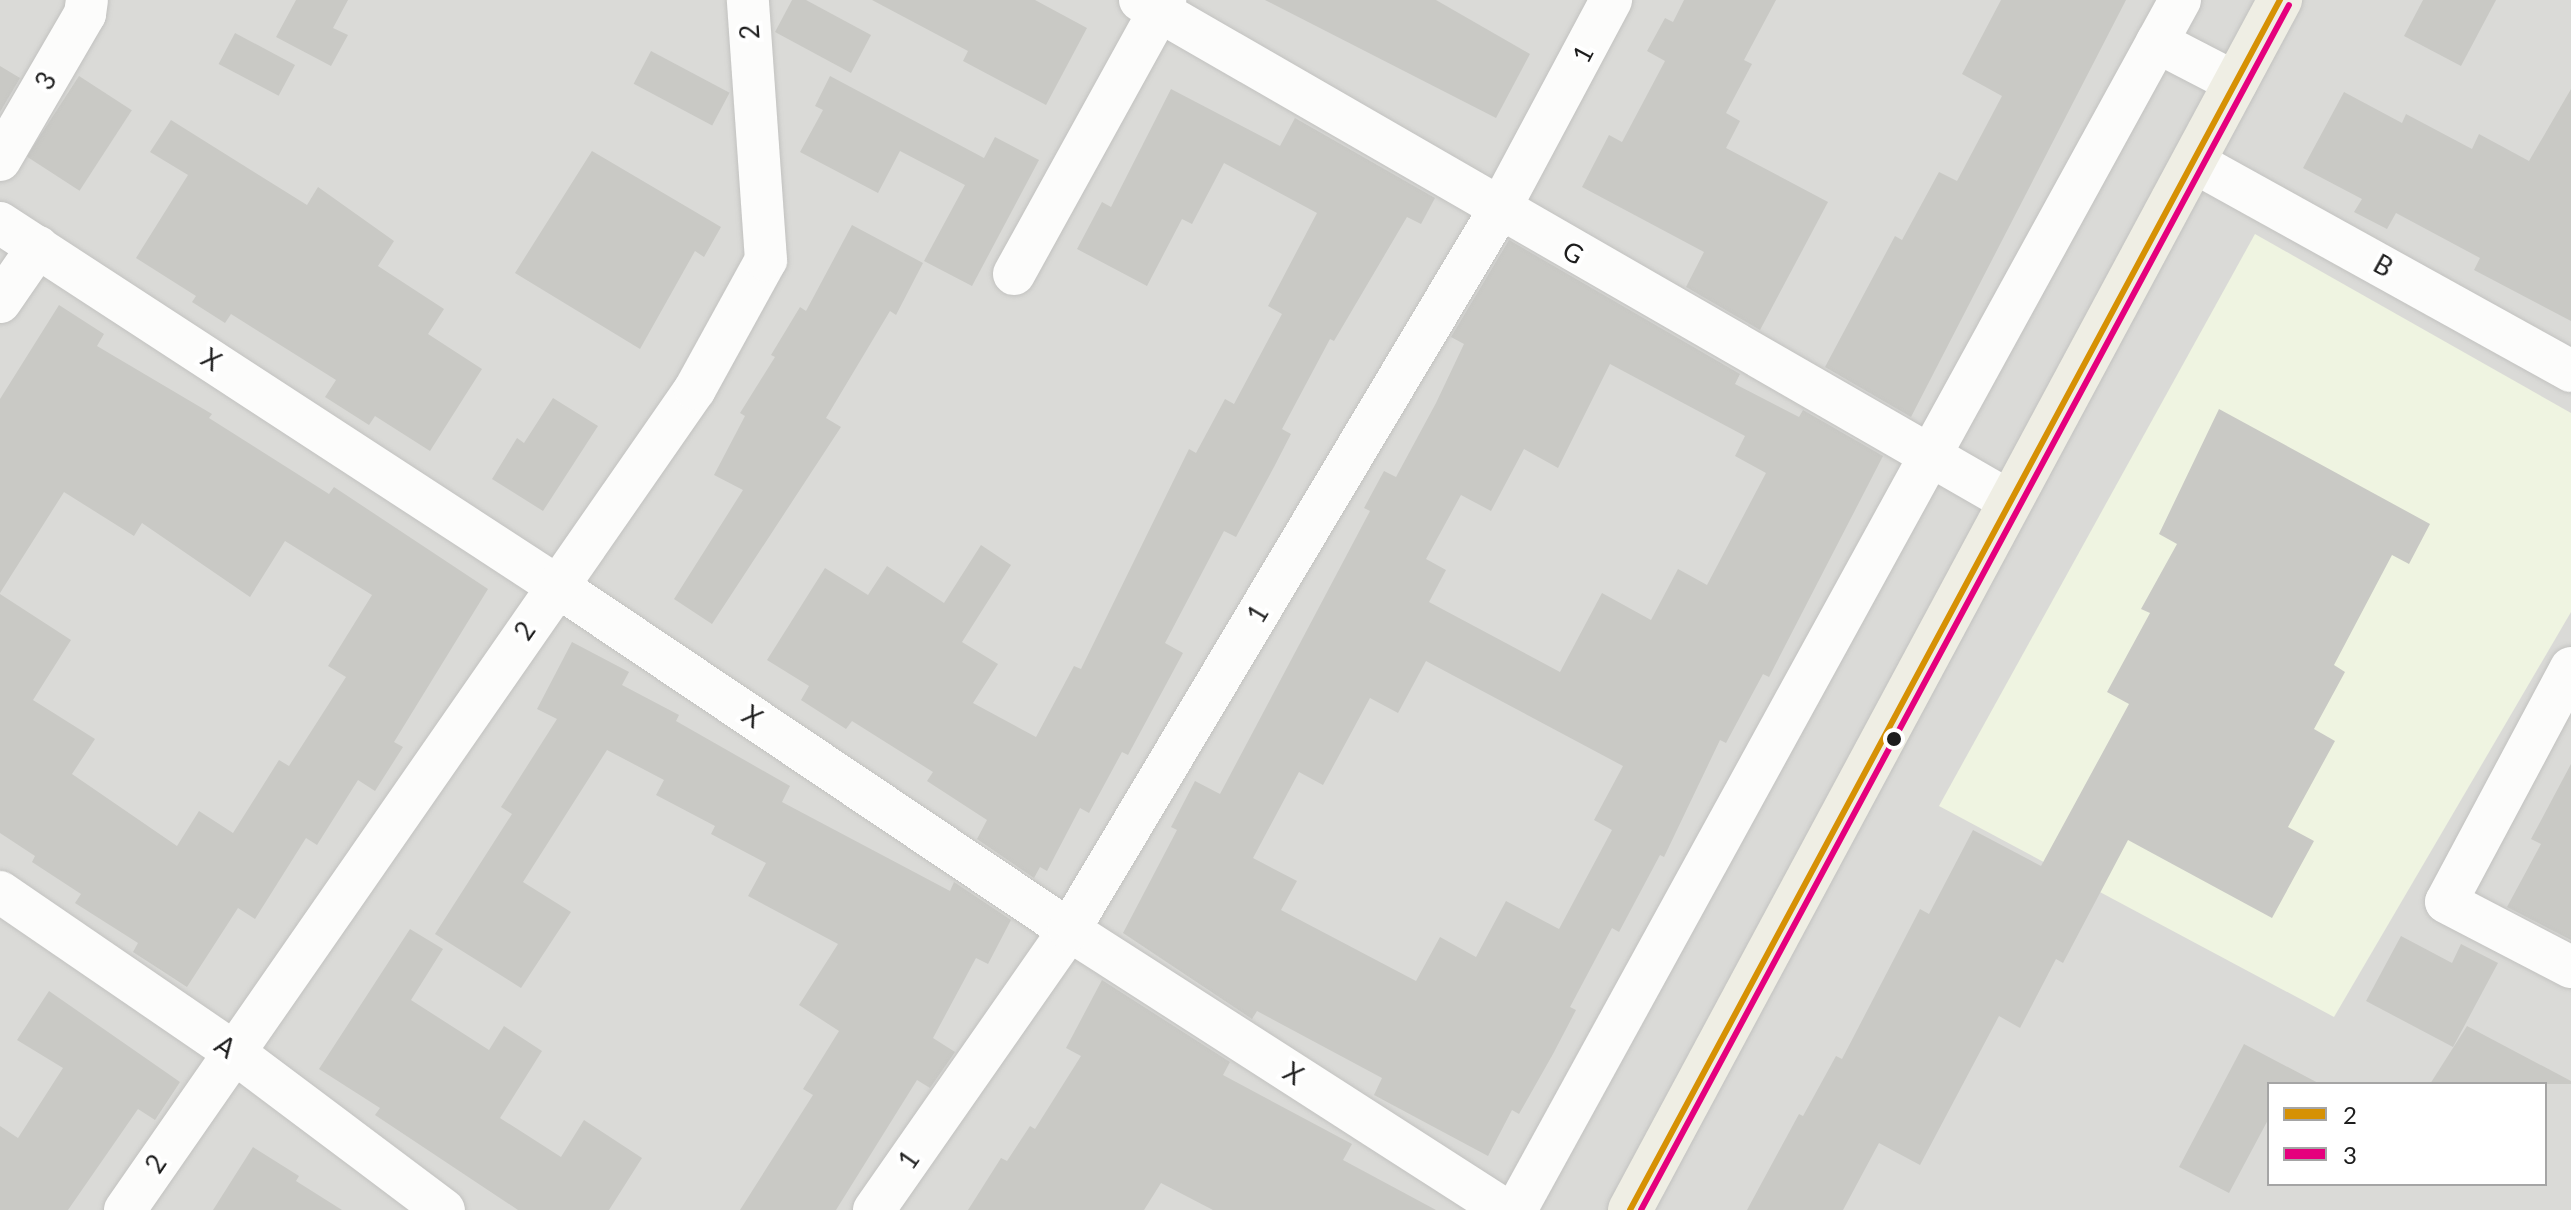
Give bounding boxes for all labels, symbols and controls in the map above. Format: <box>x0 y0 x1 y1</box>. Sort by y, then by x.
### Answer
street label: 2 <box>734 23 766 41</box>
street label: 1 <box>1566 40 1600 68</box>
street label: 3 <box>29 67 63 95</box>
street label: G <box>1557 235 1589 271</box>
street label: B <box>2368 248 2398 284</box>
street label: X <box>195 342 227 378</box>
street label: 1 <box>1241 600 1275 628</box>
street label: 2 <box>508 616 542 646</box>
street label: X <box>736 699 768 735</box>
unlabelled marker <box>1886 731 1902 747</box>
street label: A <box>209 1029 241 1065</box>
street label: X <box>1277 1056 1309 1092</box>
legend <box>2267 1082 2547 1186</box>
text: 2 <box>2343 1100 2357 1129</box>
text: 3 <box>2343 1140 2357 1169</box>
street label: 1 <box>892 1145 926 1175</box>
street label: 2 <box>139 1149 173 1179</box>

